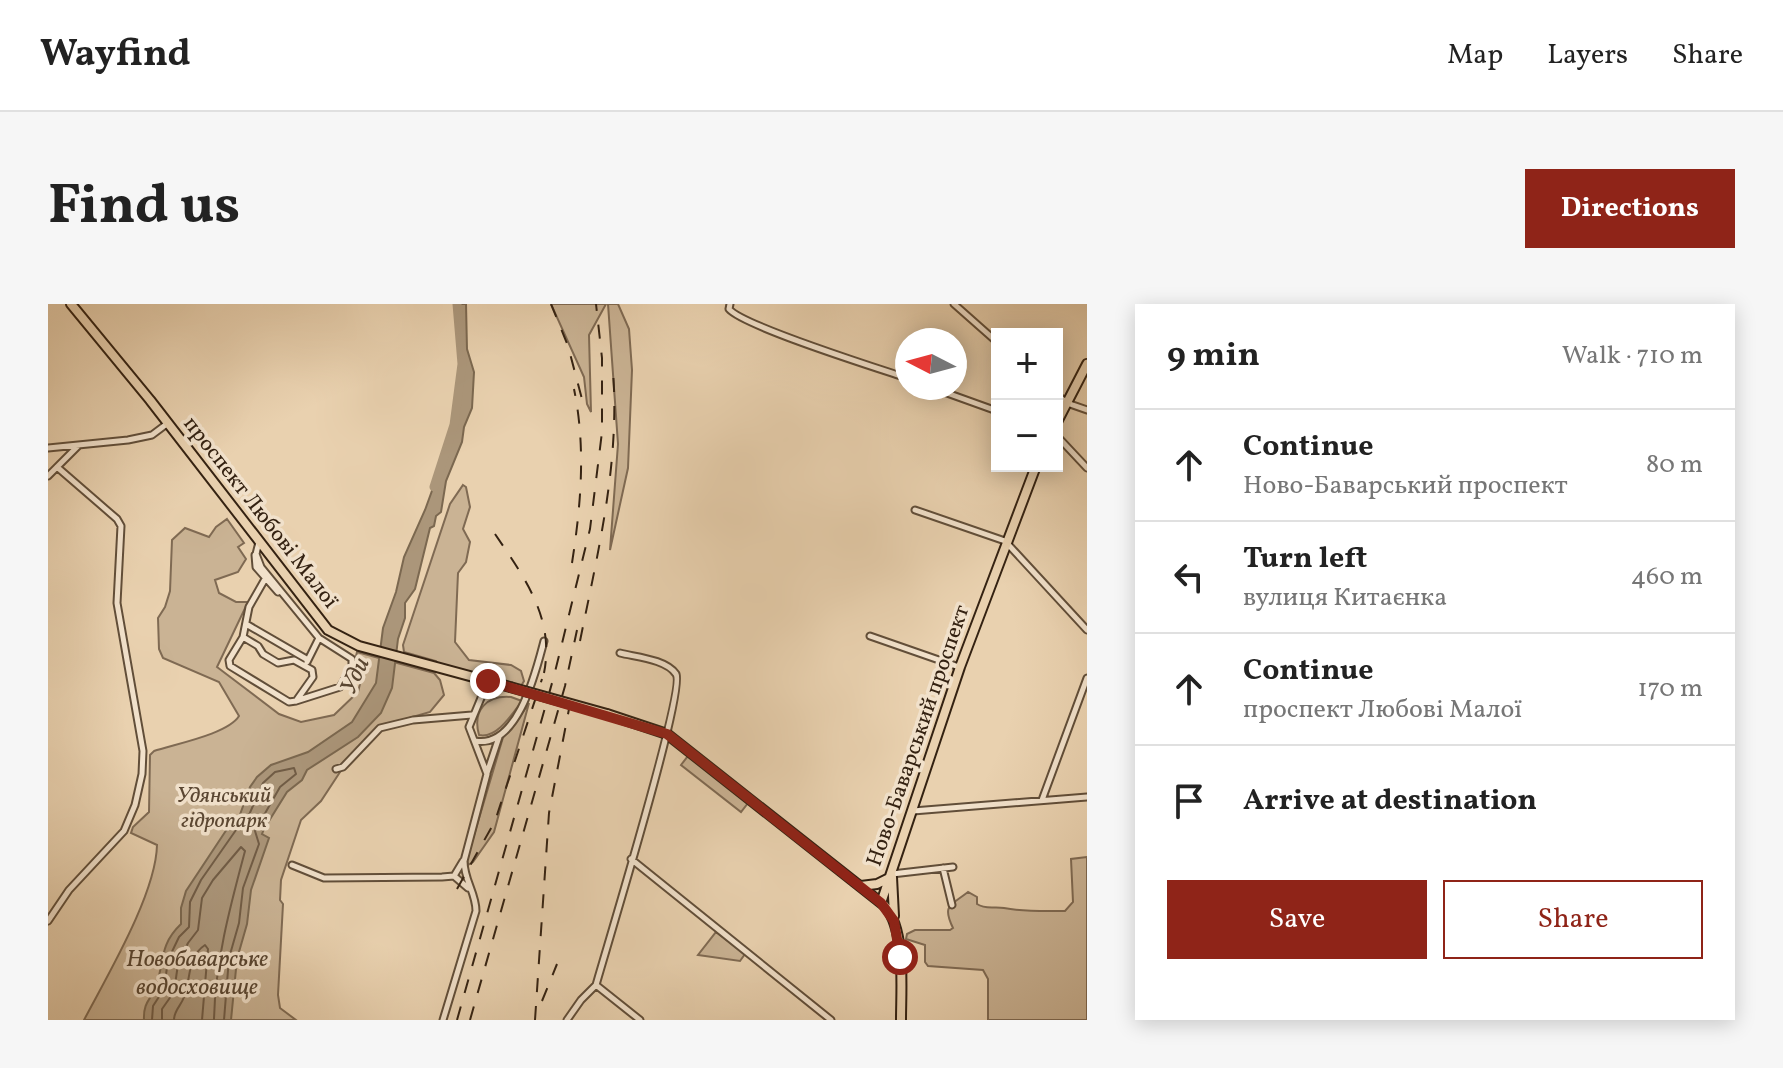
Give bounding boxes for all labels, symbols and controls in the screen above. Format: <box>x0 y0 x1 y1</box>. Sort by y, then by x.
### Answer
text: Wayfind <box>40 29 191 82</box>
text: Map <box>1447 36 1503 75</box>
text: Layers <box>1547 36 1628 75</box>
text: Share <box>1672 36 1743 75</box>
text: Find us <box>48 169 240 247</box>
button: Directions <box>1525 169 1735 248</box>
north arrow <box>895 328 967 400</box>
map controls <box>991 328 1063 472</box>
button: + <box>991 328 1063 400</box>
text: 9 min <box>1167 333 1260 380</box>
text: Walk · 710 m <box>1562 338 1703 374</box>
button: − <box>991 400 1063 472</box>
street label: проспект Любові Малої <box>175 410 345 616</box>
text: Continue <box>1243 426 1374 468</box>
icon: ahead <box>1167 443 1211 487</box>
text: 80 m <box>1646 447 1703 483</box>
text: Ново-Баварський проспект <box>1243 468 1568 504</box>
text: Turn left <box>1243 538 1367 580</box>
icon: left <box>1167 555 1211 599</box>
text: 460 m <box>1631 559 1703 595</box>
text: вулиця Китаєнка <box>1243 580 1447 616</box>
street label: Ново-Баварський проспект <box>860 601 978 871</box>
text: Continue <box>1243 650 1374 692</box>
water label: Уди <box>333 652 379 700</box>
route end <box>470 663 506 699</box>
icon: ahead <box>1167 667 1211 711</box>
text: 170 m <box>1638 671 1703 707</box>
text: проспект Любові Малої <box>1243 692 1522 728</box>
icon: arrive <box>1167 779 1211 823</box>
text: Arrive at destination <box>1243 780 1537 822</box>
park label: Удянський гідропарк <box>177 781 271 837</box>
button: Save <box>1167 880 1427 959</box>
button: Share <box>1443 880 1703 959</box>
route start <box>882 939 918 975</box>
water label: Новобаварське водосховище <box>126 943 268 1005</box>

